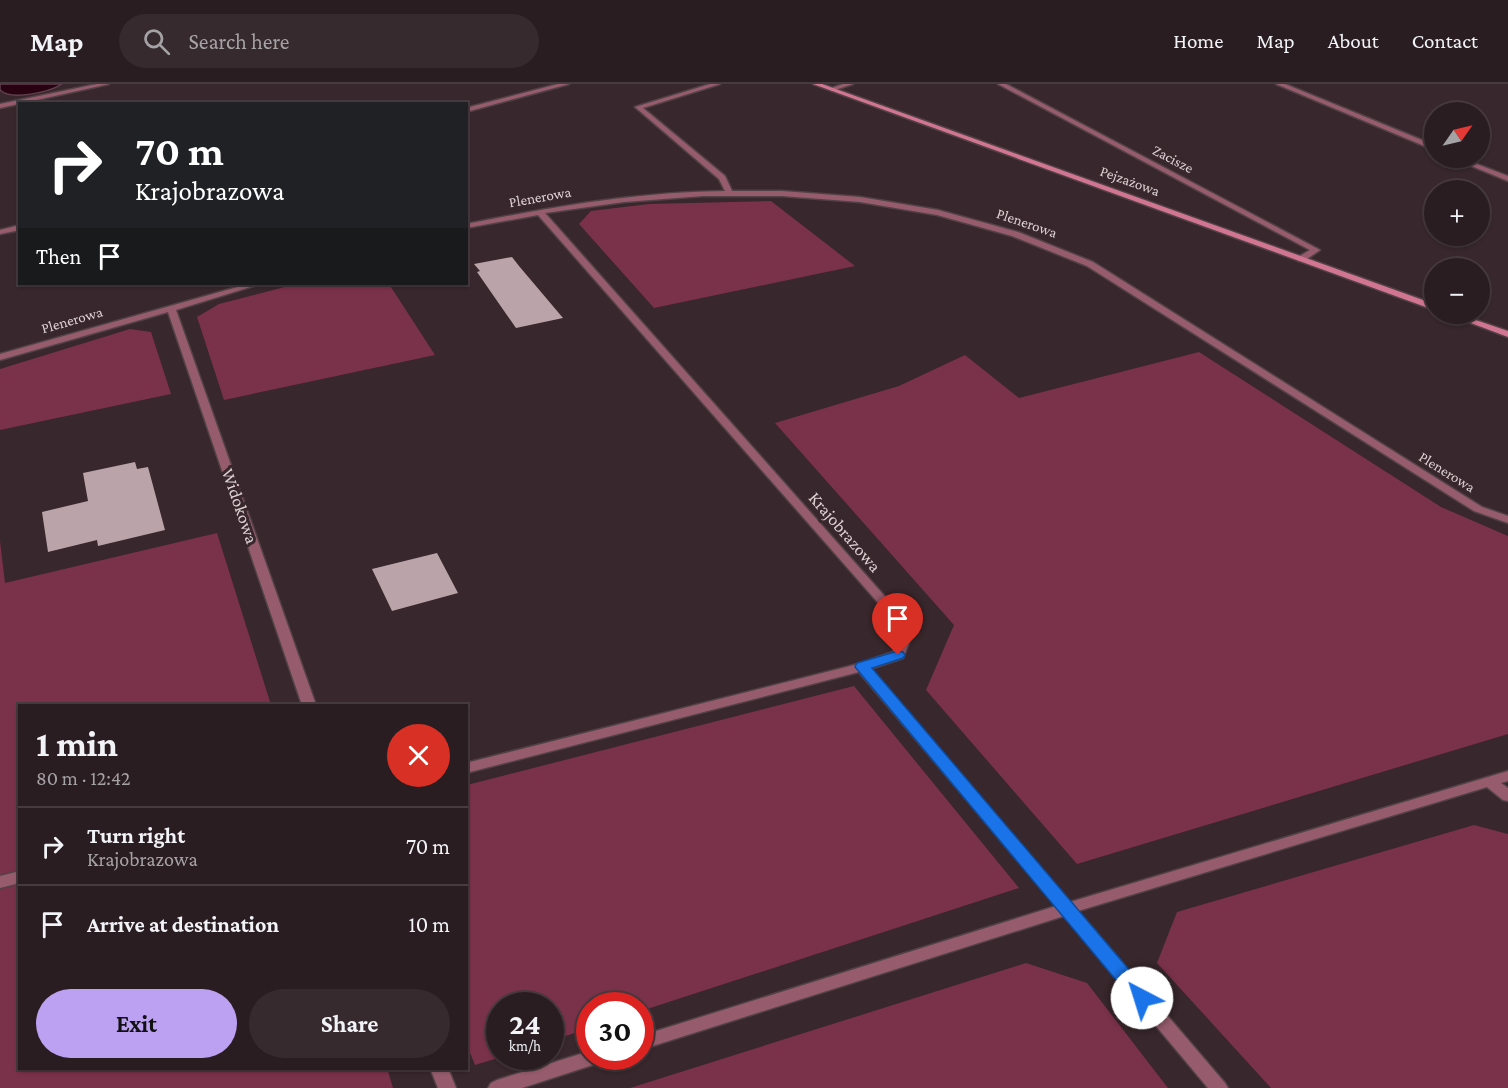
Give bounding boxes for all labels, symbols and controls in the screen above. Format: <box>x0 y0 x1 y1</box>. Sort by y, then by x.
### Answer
search box <box>119 14 539 68</box>
icon: search <box>140 25 173 58</box>
text: Map <box>30 26 83 57</box>
text: Search here <box>188 29 289 54</box>
text: Home <box>1173 29 1223 53</box>
text: Map <box>1256 29 1295 53</box>
text: About <box>1328 29 1379 53</box>
text: Contact <box>1412 29 1478 53</box>
north arrow <box>1424 102 1490 168</box>
map controls <box>1424 102 1490 324</box>
icon: right <box>36 126 114 204</box>
text: 70 m <box>135 127 224 174</box>
street label: Zacisze <box>1150 142 1196 177</box>
street label: Pejzażowa <box>1098 163 1162 200</box>
text: Krajobrazowa <box>135 176 284 206</box>
button: + <box>1424 180 1490 246</box>
street label: Plenerowa <box>508 184 572 210</box>
street label: Plenerowa <box>995 205 1059 241</box>
icon: arrive <box>93 240 126 273</box>
text: Then <box>36 244 81 269</box>
button: − <box>1424 258 1490 324</box>
street label: Plenerowa <box>40 304 105 336</box>
street label: Plenerowa <box>1416 449 1478 496</box>
street label: Widokowa <box>218 466 262 546</box>
street label: Krajobrazowa <box>804 488 885 577</box>
pin <box>872 593 923 655</box>
icon: arrive <box>881 602 914 635</box>
text: 1 min <box>36 724 118 764</box>
button: close <box>387 724 450 787</box>
text: 80 m · 12:42 <box>36 767 131 789</box>
text: Turn right <box>87 823 185 848</box>
icon: right <box>36 830 69 863</box>
text: 70 m <box>406 834 450 859</box>
text: Krajobrazowa <box>87 848 198 870</box>
icon: arrive <box>36 908 69 941</box>
text: Arrive at destination <box>87 912 279 937</box>
text: 10 m <box>408 912 450 937</box>
position arrow <box>1110 966 1174 1030</box>
button: Exit <box>36 989 237 1058</box>
button: Share <box>249 989 450 1058</box>
speed limit sign: 30 <box>576 992 654 1070</box>
text: 24 <box>509 1007 541 1040</box>
text: km/h <box>509 1038 541 1054</box>

